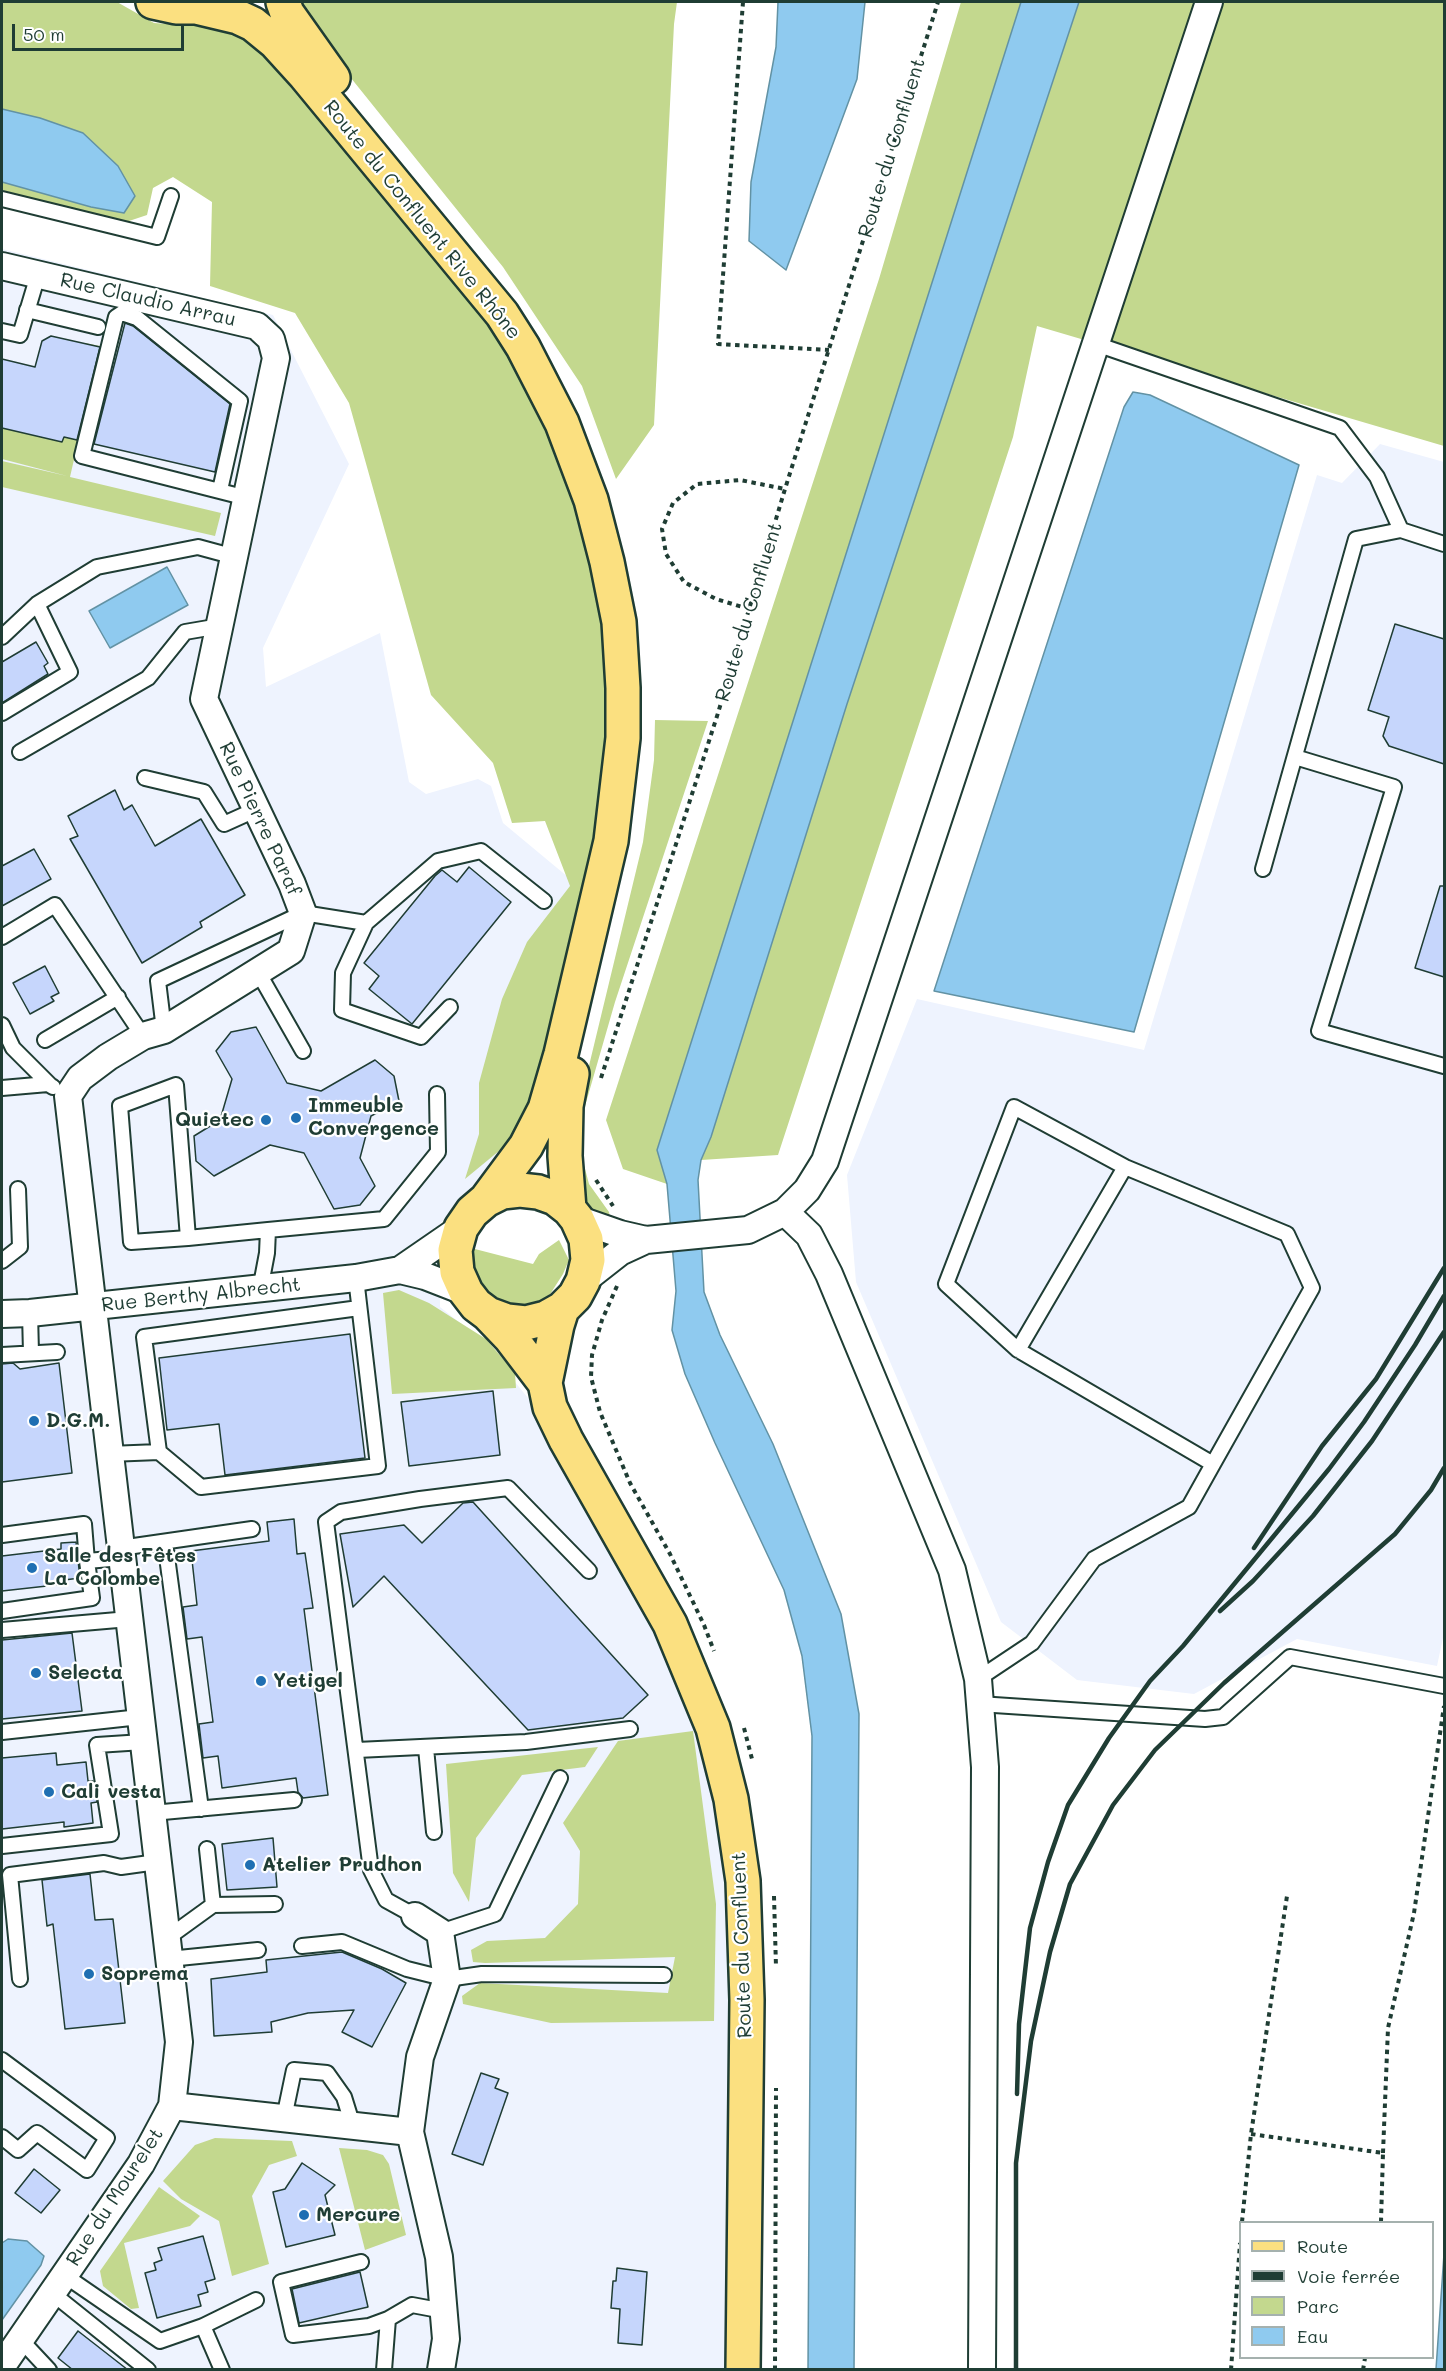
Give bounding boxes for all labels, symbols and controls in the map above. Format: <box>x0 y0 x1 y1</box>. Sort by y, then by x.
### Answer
scale bar <box>15 12 188 50</box>
text: 50 m <box>23 22 65 46</box>
street label: Route du Confluent <box>853 55 931 241</box>
street label: Route du Confluent Rive Rhône <box>318 96 526 344</box>
street label: Rue Claudio Arrau <box>58 268 238 332</box>
street label: Route du Confluent <box>710 519 788 705</box>
street label: Rue Pierre Paraf <box>214 738 306 900</box>
place label: Immeuble Convergence <box>308 1094 439 1141</box>
place label: Quietec <box>175 1108 254 1132</box>
marker: Immeuble Convergence <box>289 1111 303 1125</box>
marker: Quietec <box>259 1113 273 1127</box>
street label: Rue Berthy Albrecht <box>100 1273 302 1317</box>
place label: D.G.M. <box>46 1409 110 1433</box>
marker: D.G.M. <box>27 1414 41 1428</box>
place label: Salle des Fêtes La Colombe <box>44 1544 196 1591</box>
marker: Salle des Fêtes La Colombe <box>25 1561 39 1575</box>
place label: Selecta <box>48 1661 123 1685</box>
marker: Selecta <box>29 1666 43 1680</box>
place label: Yetigel <box>273 1669 343 1693</box>
marker: Yetigel <box>254 1674 268 1688</box>
place label: Cali vesta <box>61 1780 161 1804</box>
marker: Cali vesta <box>42 1785 56 1799</box>
street label: Route du Confluent <box>727 1851 757 2039</box>
place label: Atelier Prudhon <box>262 1853 422 1877</box>
marker: Atelier Prudhon <box>243 1858 257 1872</box>
place label: Soprema <box>101 1962 189 1986</box>
marker: Soprema <box>82 1967 96 1981</box>
street label: Rue du Mourelet <box>61 2123 169 2271</box>
place label: Mercure <box>316 2203 400 2227</box>
marker: Mercure <box>297 2208 311 2222</box>
legend <box>1239 2221 1434 2359</box>
text: Route <box>1297 2234 1348 2258</box>
text: Voie ferrée <box>1297 2264 1400 2288</box>
text: Parc <box>1297 2294 1339 2318</box>
text: Eau <box>1297 2324 1328 2348</box>

